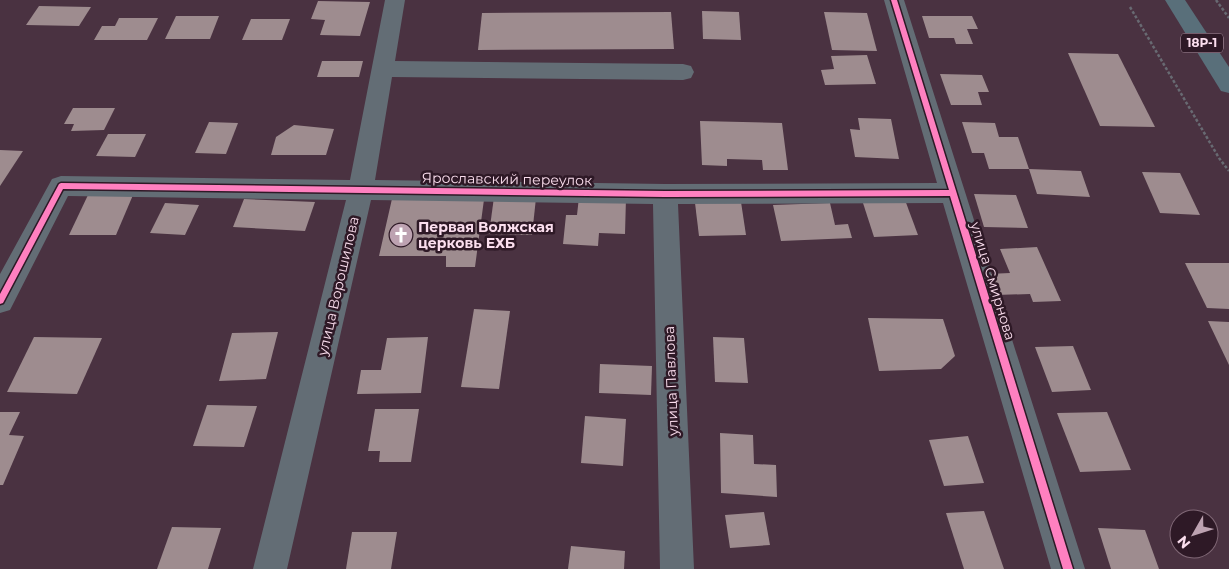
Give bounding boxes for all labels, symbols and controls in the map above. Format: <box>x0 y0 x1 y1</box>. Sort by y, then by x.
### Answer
road number: 18Р-1 <box>1181 34 1223 52</box>
street label: Ярославский переулок <box>422 169 592 189</box>
street label: улица Ворошилова <box>313 215 363 358</box>
place label: Первая Волжская церковь ЕХБ <box>418 218 554 252</box>
street label: улица Смирнова <box>966 219 1020 342</box>
church icon: Первая Волжская церковь ЕХБ <box>388 222 414 248</box>
street label: улица Павлова <box>660 326 682 437</box>
north arrow <box>1169 509 1219 559</box>
text: N <box>1173 532 1194 552</box>

